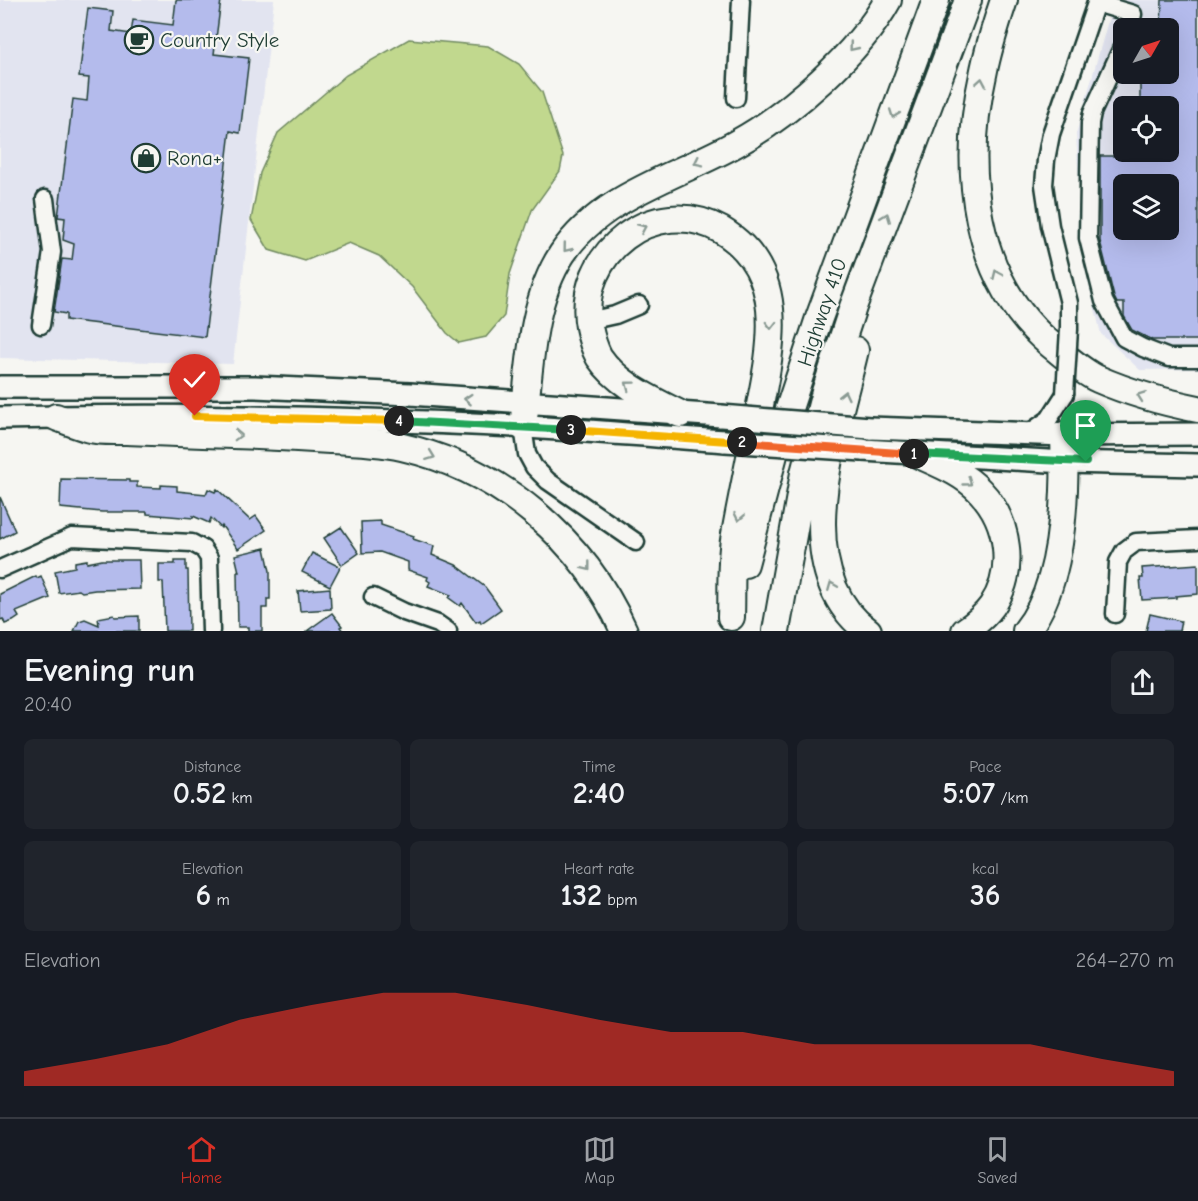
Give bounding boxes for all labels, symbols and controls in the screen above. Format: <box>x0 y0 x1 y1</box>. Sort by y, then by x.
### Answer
north arrow <box>1113 18 1179 84</box>
map controls <box>1113 18 1179 240</box>
cafe icon: Country Style <box>123 24 155 56</box>
place label: Country Style <box>160 28 279 52</box>
one-way arrow <box>850 40 861 51</box>
one-way arrow <box>974 78 987 88</box>
button: locate <box>1113 96 1179 162</box>
one-way arrow <box>888 108 901 119</box>
shop icon: Rona+ <box>130 142 162 174</box>
place label: Rona+ <box>167 146 222 170</box>
one-way arrow <box>694 155 705 167</box>
button: layers <box>1113 174 1179 240</box>
one-way arrow <box>879 212 891 223</box>
one-way arrow <box>635 223 646 235</box>
one-way arrow <box>564 241 575 252</box>
street label: Highway 410 <box>792 255 852 369</box>
one-way arrow <box>992 269 1004 280</box>
one-way arrow <box>765 320 777 329</box>
pin <box>169 354 220 416</box>
icon: check <box>178 363 211 396</box>
one-way arrow <box>624 382 635 393</box>
one-way arrow <box>837 390 850 400</box>
one-way arrow <box>1136 390 1147 403</box>
one-way arrow <box>463 392 472 405</box>
pin <box>1060 400 1111 462</box>
pin: 4 <box>384 406 414 436</box>
icon: arrive <box>1069 409 1102 442</box>
text: 4 <box>395 412 403 430</box>
pin: 3 <box>556 415 586 445</box>
text: 3 <box>567 421 575 439</box>
pin: 2 <box>727 427 757 457</box>
one-way arrow <box>233 429 242 441</box>
text: 2 <box>738 433 746 451</box>
pin: 1 <box>899 439 929 469</box>
text: 1 <box>911 445 917 463</box>
one-way arrow <box>425 448 436 461</box>
one-way arrow <box>962 474 973 485</box>
one-way arrow <box>733 511 746 521</box>
one-way arrow <box>580 561 591 572</box>
one-way arrow <box>827 581 839 592</box>
text: Evening run <box>24 651 195 689</box>
button: share <box>1111 651 1174 714</box>
text: 20:40 <box>24 693 72 716</box>
text: Distance <box>184 758 241 776</box>
text: Time <box>582 758 616 776</box>
text: Pace <box>969 758 1001 776</box>
text: 0.52 <box>173 776 226 811</box>
text: 2:40 <box>573 776 625 811</box>
text: 5:07 <box>942 776 995 811</box>
text: km <box>226 789 253 807</box>
text: /km <box>995 789 1028 807</box>
text: Elevation <box>182 860 243 878</box>
text: Heart rate <box>564 860 634 878</box>
text: kcal <box>972 860 999 878</box>
text: 6 <box>196 878 211 913</box>
text: 132 <box>560 878 602 913</box>
text: 36 <box>970 878 1001 913</box>
text: m <box>211 891 230 909</box>
text: bpm <box>602 891 638 909</box>
text: Elevation <box>24 949 101 972</box>
text: 264–270 m <box>1076 949 1174 972</box>
tab: Home <box>181 1133 222 1187</box>
tab: Map <box>583 1133 616 1187</box>
tab: Saved <box>977 1133 1017 1187</box>

